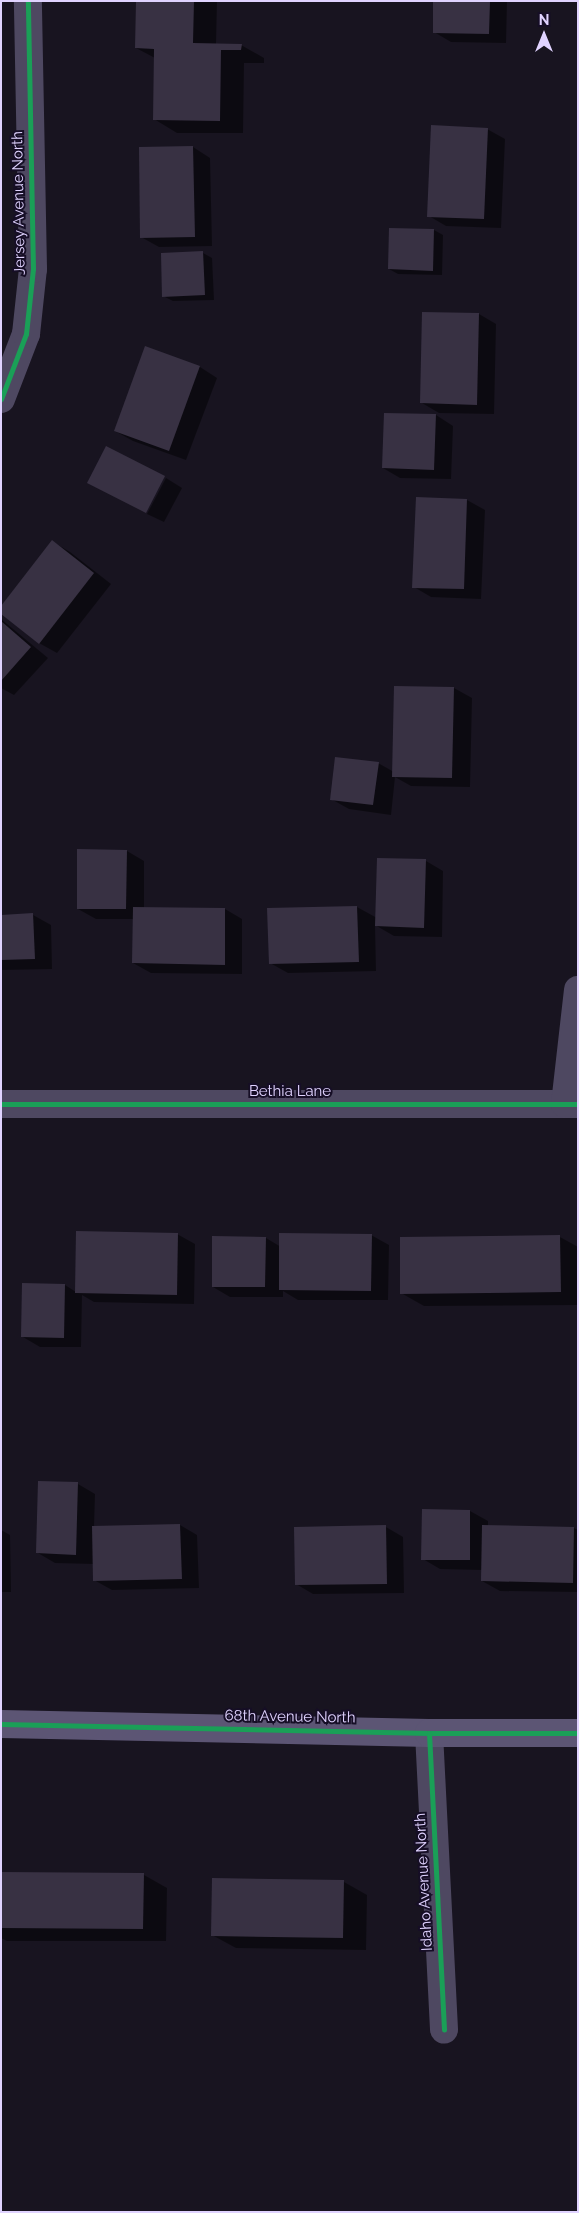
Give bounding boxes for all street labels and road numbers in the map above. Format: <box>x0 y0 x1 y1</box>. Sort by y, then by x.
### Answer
street label: Jersey Avenue North <box>9 130 29 276</box>
street label: Bethia Lane <box>249 1083 331 1101</box>
street label: 68th Avenue North <box>224 1707 356 1727</box>
street label: Idaho Avenue North <box>411 1812 437 1952</box>

